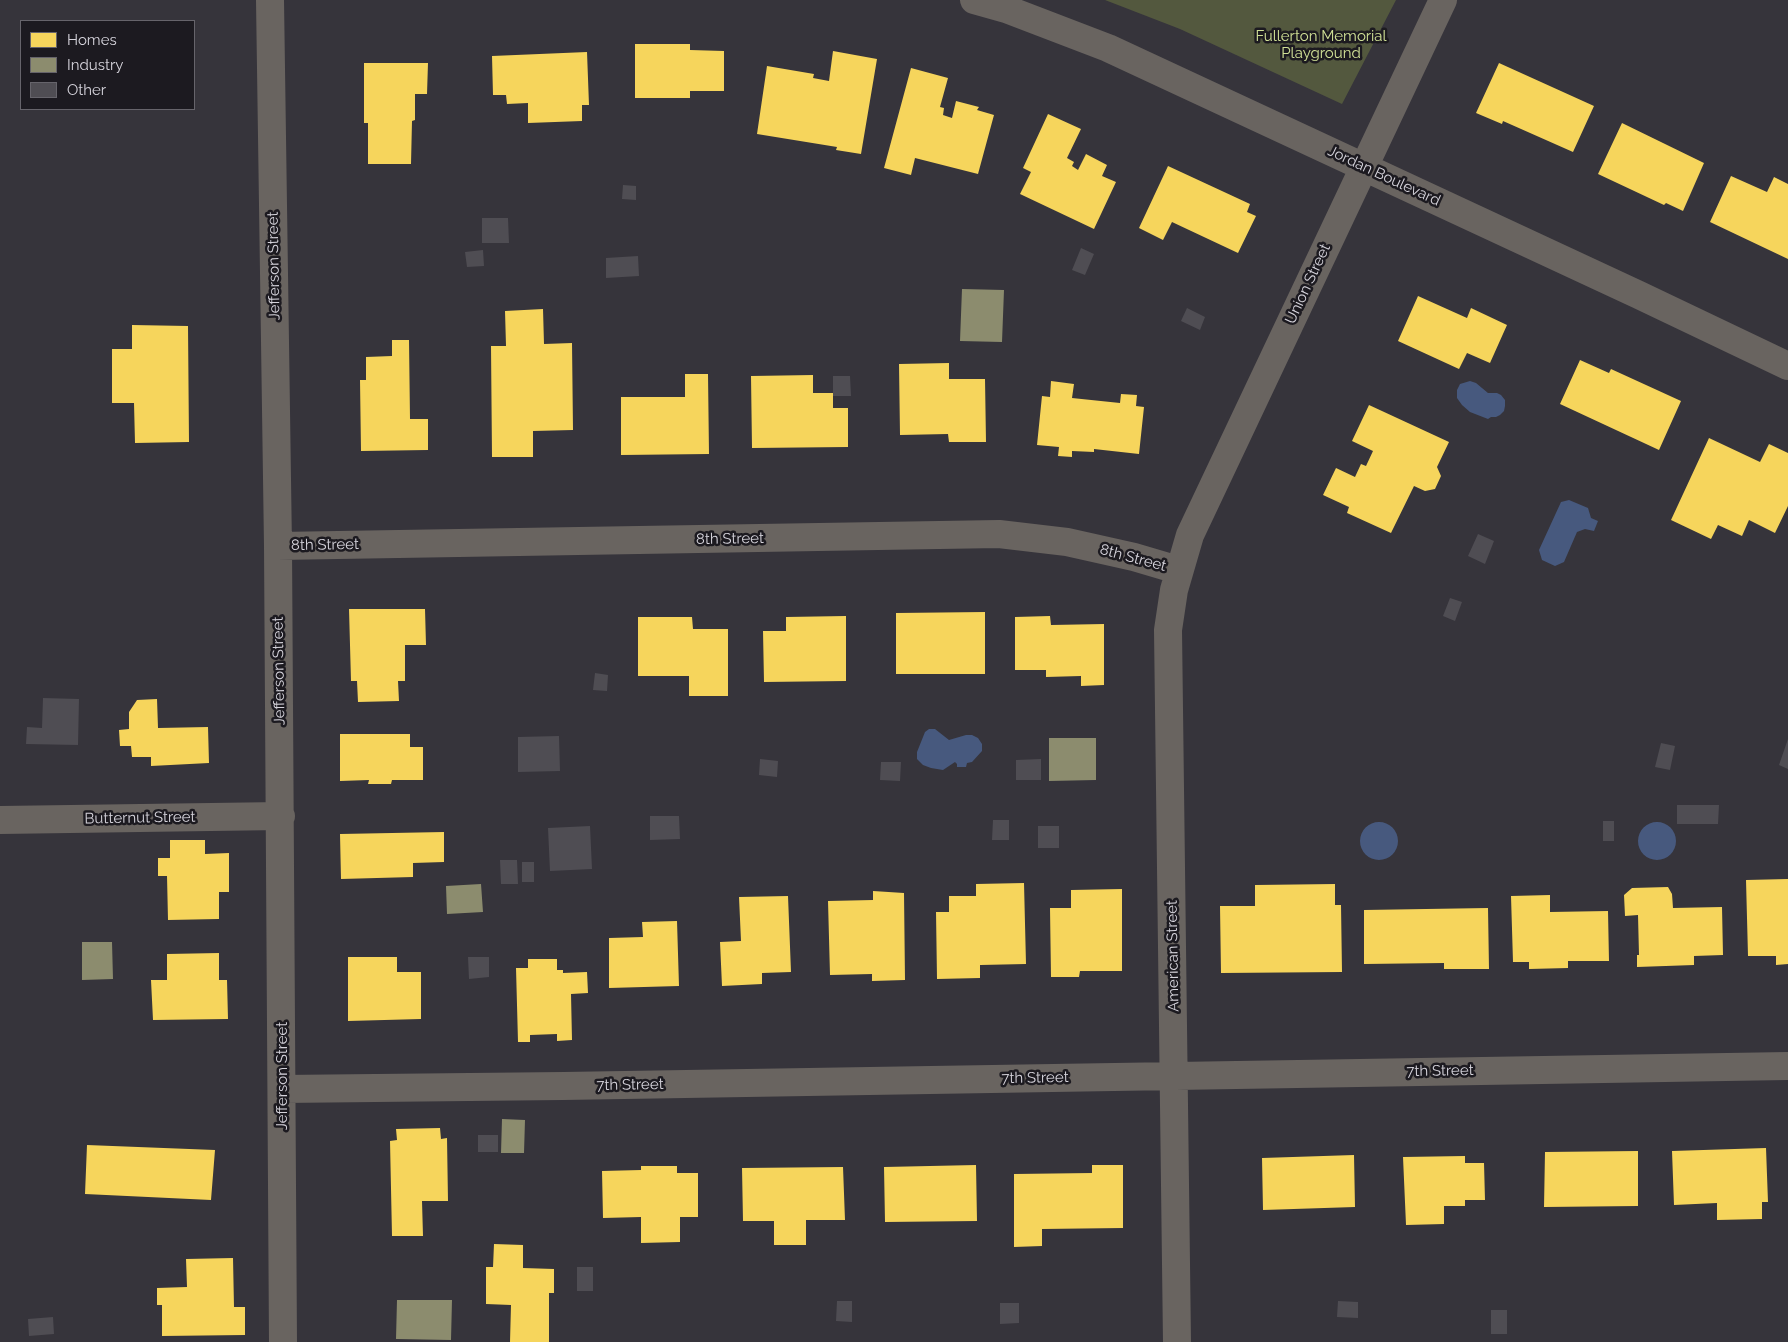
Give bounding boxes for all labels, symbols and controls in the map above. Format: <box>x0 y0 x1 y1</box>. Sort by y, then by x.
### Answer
legend <box>20 20 195 110</box>
park label: Fullerton Memorial Playground <box>1255 27 1387 62</box>
text: Homes <box>67 31 117 49</box>
text: Industry <box>67 56 123 74</box>
text: Other <box>67 81 106 99</box>
street label: Jordan Boulevard <box>1325 142 1443 210</box>
street label: Jefferson Street <box>264 212 284 320</box>
street label: Union Street <box>1282 241 1334 327</box>
street label: 8th Street <box>696 529 764 549</box>
street label: 8th Street <box>291 535 359 555</box>
street label: 8th Street <box>1098 540 1168 576</box>
street label: Jefferson Street <box>269 617 289 725</box>
street label: Butternut Street <box>84 808 196 828</box>
street label: American Street <box>1163 900 1183 1012</box>
street label: Jefferson Street <box>273 1022 291 1130</box>
street label: 7th Street <box>1406 1061 1474 1081</box>
street label: 7th Street <box>1001 1068 1069 1088</box>
street label: 7th Street <box>596 1075 664 1095</box>

